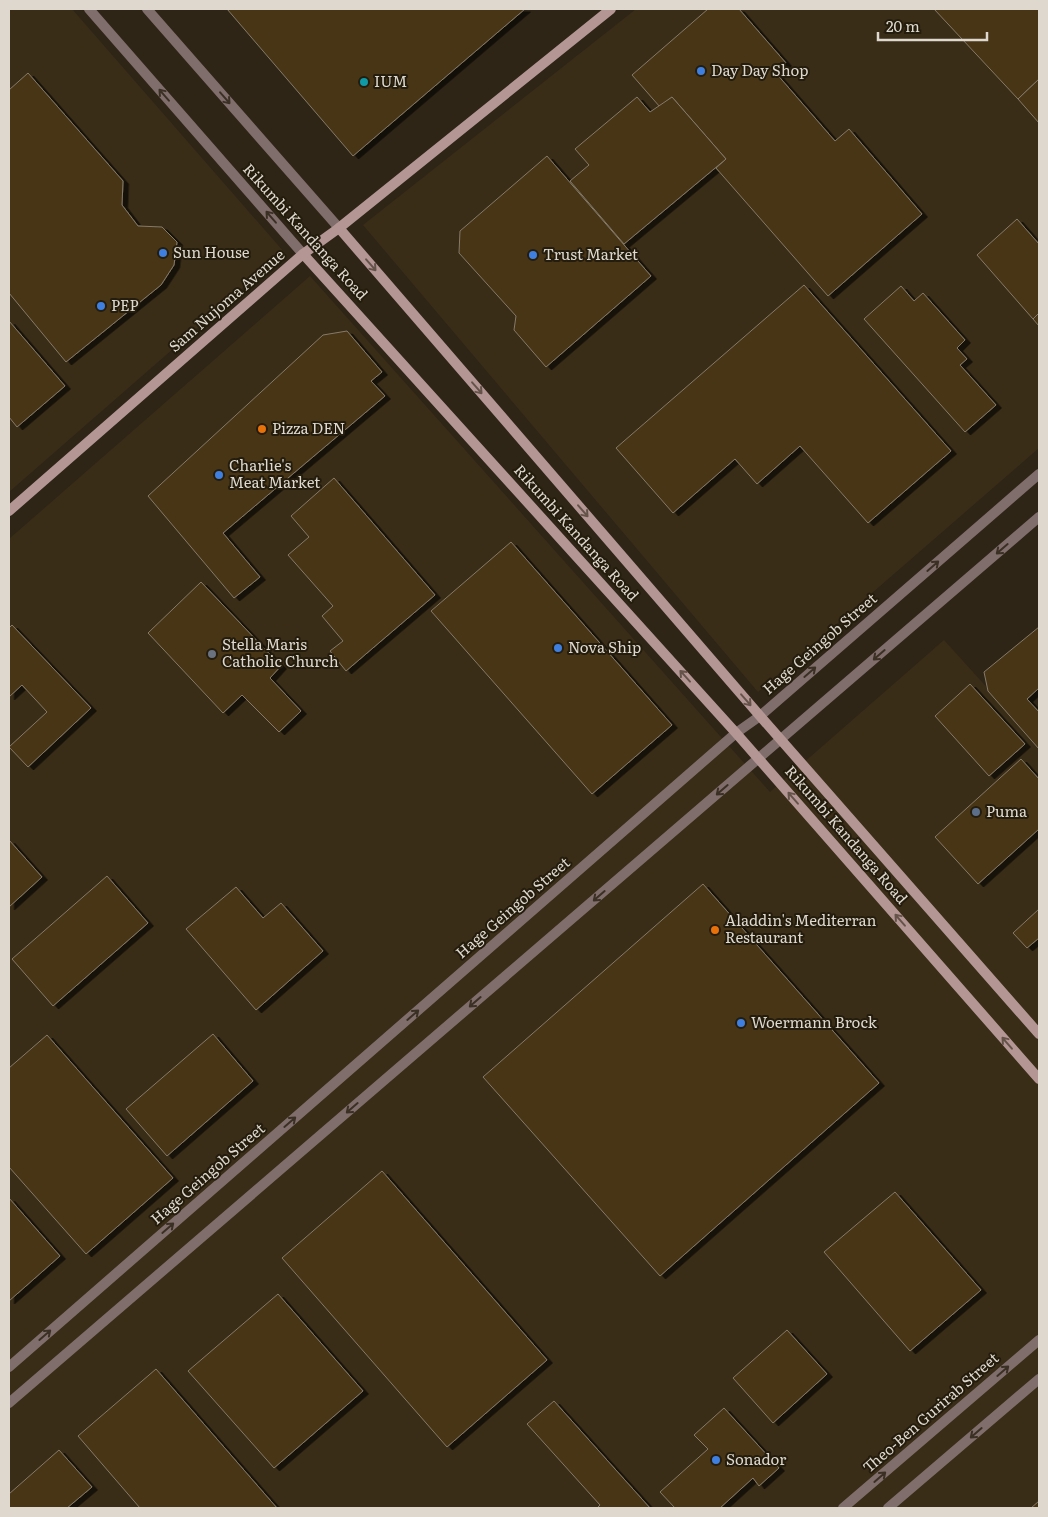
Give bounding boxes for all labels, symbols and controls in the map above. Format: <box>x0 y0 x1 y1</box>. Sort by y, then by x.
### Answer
scale bar <box>878 10 987 42</box>
text: 20 m <box>886 14 920 37</box>
place label: Day Day Shop <box>711 58 808 81</box>
marker: Day Day Shop <box>695 65 707 77</box>
place label: IUM <box>374 69 407 92</box>
marker: IUM <box>358 76 370 88</box>
one-way arrow <box>158 88 170 101</box>
one-way arrow <box>219 91 230 104</box>
street label: Rikumbi Kandanga Road <box>238 157 374 305</box>
one-way arrow <box>265 211 277 224</box>
place label: Sun House <box>173 240 250 263</box>
place label: Trust Market <box>543 242 638 265</box>
street label: Sam Nujoma Avenue <box>163 243 289 357</box>
marker: Sun House <box>157 247 169 259</box>
marker: Trust Market <box>527 249 539 261</box>
one-way arrow <box>365 258 377 271</box>
place label: PEP <box>111 293 139 316</box>
marker: PEP <box>95 300 107 312</box>
one-way arrow <box>471 381 483 394</box>
place label: Pizza DEN <box>272 416 345 439</box>
marker: Pizza DEN <box>256 423 268 435</box>
place label: Charlie's Meat Market <box>229 453 320 493</box>
street label: Rikumbi Kandanga Road <box>509 458 645 606</box>
marker: Charlie's Meat Market <box>213 469 225 481</box>
one-way arrow <box>577 504 589 517</box>
one-way arrow <box>996 543 1009 555</box>
one-way arrow <box>926 561 939 572</box>
street label: Hage Geingob Street <box>757 587 881 699</box>
place label: Stella Maris Catholic Church <box>222 632 339 672</box>
place label: Nova Ship <box>568 635 641 658</box>
marker: Nova Ship <box>552 642 564 654</box>
marker: Stella Maris Catholic Church <box>206 648 218 660</box>
one-way arrow <box>872 649 885 660</box>
one-way arrow <box>803 667 816 678</box>
one-way arrow <box>679 670 691 683</box>
one-way arrow <box>741 693 752 706</box>
street label: Rikumbi Kandanga Road <box>780 760 914 908</box>
one-way arrow <box>715 784 728 796</box>
one-way arrow <box>788 791 799 804</box>
place label: Puma <box>986 799 1028 822</box>
marker: Puma <box>970 806 982 818</box>
street label: Hage Geingob Street <box>450 851 574 963</box>
one-way arrow <box>592 890 605 902</box>
place label: Aladdin's Mediterran Restaurant <box>725 908 876 948</box>
one-way arrow <box>894 914 906 927</box>
marker: Aladdin's Mediterran Restaurant <box>709 924 721 936</box>
one-way arrow <box>469 996 482 1008</box>
one-way arrow <box>406 1010 419 1021</box>
place label: Woermann Brock <box>751 1010 878 1033</box>
marker: Woermann Brock <box>735 1017 747 1029</box>
one-way arrow <box>1001 1036 1013 1049</box>
one-way arrow <box>346 1102 359 1113</box>
one-way arrow <box>284 1116 297 1127</box>
street label: Hage Geingob Street <box>145 1117 269 1229</box>
one-way arrow <box>161 1223 174 1234</box>
one-way arrow <box>39 1329 52 1341</box>
street label: Theo-Ben Gurirab Street <box>857 1346 1003 1477</box>
one-way arrow <box>996 1366 1009 1377</box>
one-way arrow <box>969 1428 982 1439</box>
place label: Sonador <box>726 1447 786 1470</box>
marker: Sonador <box>710 1454 722 1466</box>
one-way arrow <box>873 1471 886 1482</box>

